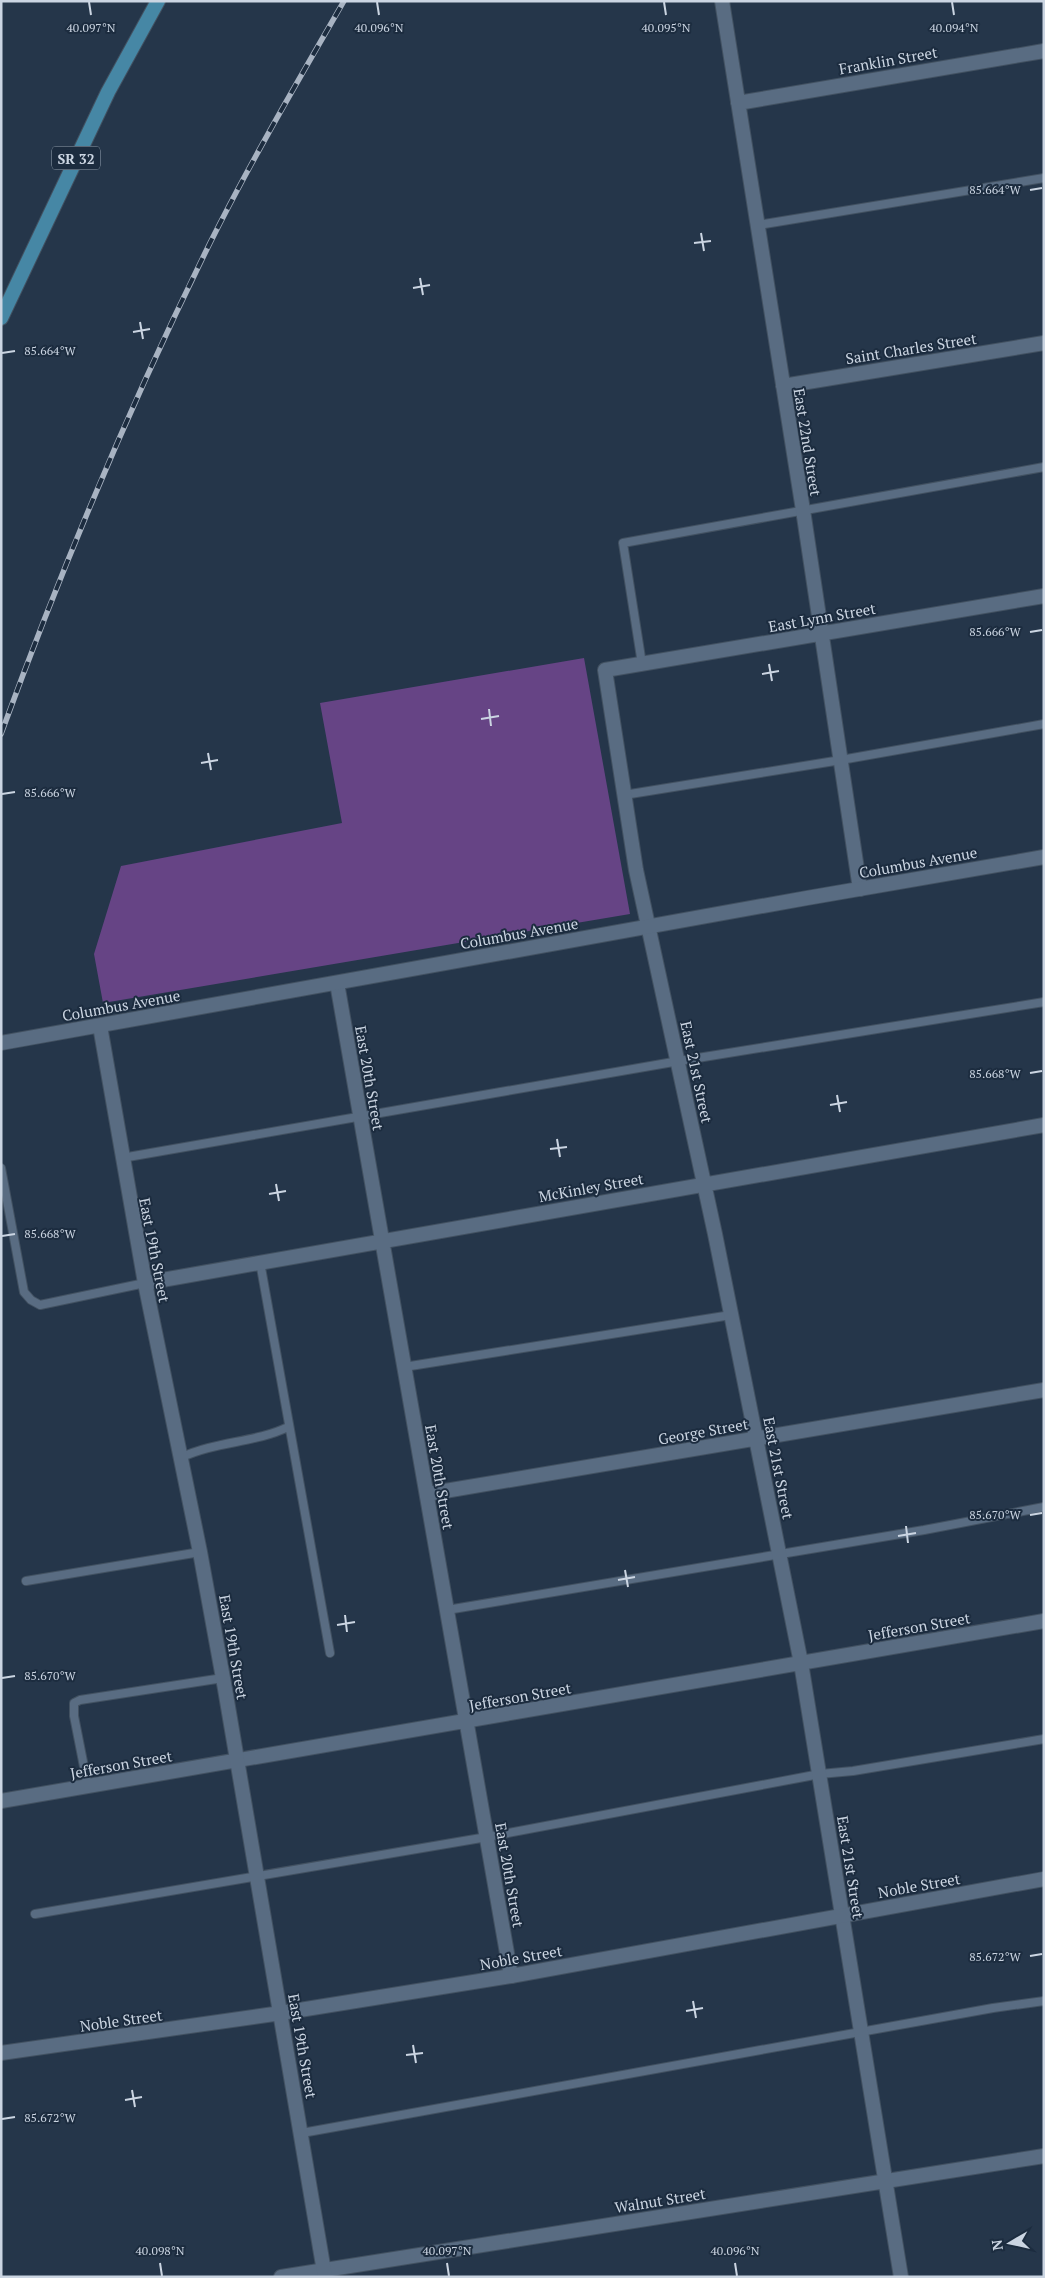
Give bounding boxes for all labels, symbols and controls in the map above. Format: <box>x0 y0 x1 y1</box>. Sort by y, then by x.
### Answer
text: 40.097°N <box>66 20 116 35</box>
text: 40.096°N <box>354 20 404 35</box>
text: 40.095°N <box>641 20 691 35</box>
text: 40.094°N <box>929 20 979 35</box>
street label: Franklin Street <box>837 41 939 79</box>
road number: SR 32 <box>52 146 100 170</box>
text: 85.664°W <box>969 182 1022 197</box>
street label: Saint Charles Street <box>844 328 978 368</box>
text: 85.664°W <box>24 343 77 358</box>
street label: East 22nd Street <box>790 387 826 498</box>
street label: East Lynn Street <box>767 598 878 636</box>
text: 85.666°W <box>969 624 1022 639</box>
text: 85.666°W <box>24 785 77 800</box>
street label: Columbus Avenue <box>857 842 979 882</box>
street label: Columbus Avenue <box>458 913 580 953</box>
street label: Columbus Avenue <box>60 985 182 1025</box>
street label: East 21st Street <box>676 1019 718 1125</box>
street label: East 20th Street <box>351 1024 389 1132</box>
text: 85.668°W <box>969 1066 1022 1081</box>
street label: McKinley Street <box>537 1168 645 1206</box>
street label: East 19th Street <box>135 1196 175 1304</box>
text: 85.668°W <box>24 1226 77 1241</box>
street label: George Street <box>656 1413 750 1449</box>
street label: East 21st Street <box>759 1415 799 1521</box>
street label: East 20th Street <box>421 1423 459 1531</box>
text: 85.670°W <box>969 1507 1022 1522</box>
street label: East 19th Street <box>215 1593 253 1701</box>
street label: Jefferson Street <box>866 1607 972 1645</box>
text: 85.670°W <box>24 1668 77 1683</box>
street label: Jefferson Street <box>467 1677 573 1715</box>
street label: Jefferson Street <box>68 1745 174 1783</box>
street label: East 21st Street <box>833 1814 869 1920</box>
street label: East 20th Street <box>491 1821 529 1929</box>
street label: Noble Street <box>876 1868 962 1902</box>
street label: Noble Street <box>478 1940 564 1974</box>
text: 85.672°W <box>969 1949 1022 1964</box>
street label: East 19th Street <box>284 1992 322 2100</box>
street label: Noble Street <box>78 2004 164 2036</box>
text: 85.672°W <box>24 2110 77 2125</box>
street label: Walnut Street <box>613 2183 707 2217</box>
north arrow <box>985 2218 1035 2268</box>
text: N <box>986 2238 1007 2252</box>
text: 40.098°N <box>135 2243 185 2258</box>
text: 40.097°N <box>422 2243 472 2258</box>
text: 40.096°N <box>710 2243 760 2258</box>

